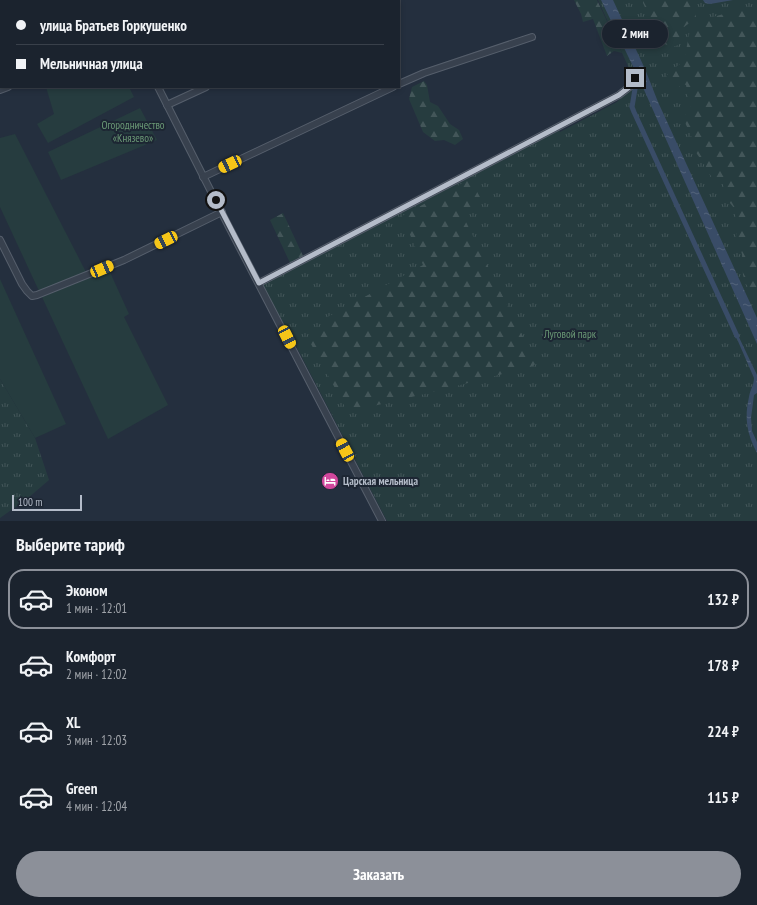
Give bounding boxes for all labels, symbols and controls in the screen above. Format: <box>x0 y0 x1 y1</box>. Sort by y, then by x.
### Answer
text: улица Братьев Горкушенко <box>40 16 187 35</box>
callout: 2 мин <box>602 20 668 48</box>
text: 2 мин <box>621 25 649 42</box>
text: Мельничная улица <box>40 54 143 73</box>
route end <box>626 69 644 87</box>
park label: Огородничество «Князево» <box>101 118 165 145</box>
car <box>217 153 243 175</box>
route start <box>207 191 225 209</box>
car <box>153 229 179 251</box>
car <box>89 259 115 279</box>
car <box>276 324 298 350</box>
park label: Луговой парк <box>543 327 597 341</box>
car <box>334 437 356 463</box>
hotel icon: Царская мельница <box>320 471 340 491</box>
place label: Царская мельница <box>343 474 418 488</box>
scale bar <box>12 493 82 512</box>
text: 100 m <box>18 495 42 509</box>
text: Выберите тариф <box>16 533 125 556</box>
icon: car <box>18 581 54 617</box>
text: Эконом <box>66 581 107 600</box>
text: 132 ₽ <box>707 590 739 609</box>
text: 1 мин · 12:01 <box>66 600 127 617</box>
icon: car <box>18 647 54 683</box>
text: Комфорт <box>66 647 116 666</box>
text: 178 ₽ <box>707 656 739 675</box>
text: 2 мин · 12:02 <box>66 666 127 683</box>
icon: car <box>18 713 54 749</box>
text: XL <box>66 713 80 732</box>
text: 224 ₽ <box>707 722 739 741</box>
text: 3 мин · 12:03 <box>66 732 127 749</box>
icon: car <box>18 779 54 815</box>
text: Green <box>66 779 98 798</box>
text: 115 ₽ <box>707 788 739 807</box>
text: 4 мин · 12:04 <box>66 798 127 815</box>
button: Заказать <box>16 851 741 897</box>

